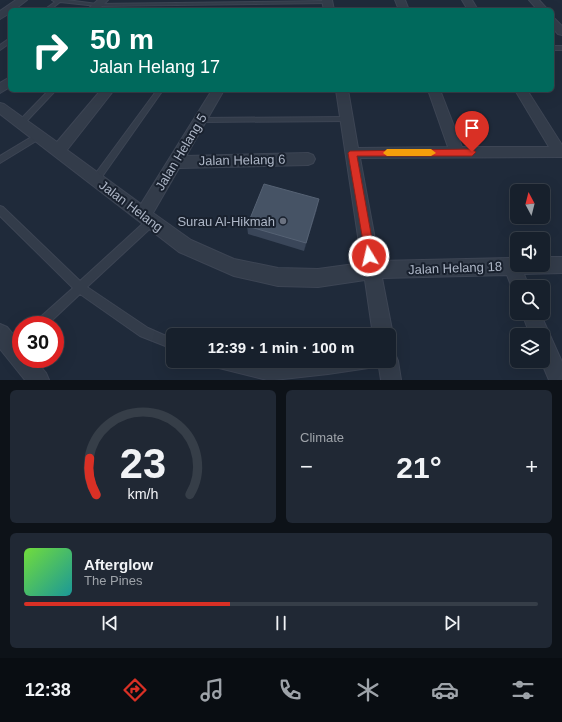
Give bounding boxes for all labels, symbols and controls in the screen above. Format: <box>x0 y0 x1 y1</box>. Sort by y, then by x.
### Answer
icon: right <box>24 24 76 76</box>
text: 50 m <box>90 24 154 55</box>
text: Jalan Helang 17 <box>90 57 220 77</box>
street label: Jalan Helang 5 <box>152 111 210 193</box>
pin <box>455 111 489 152</box>
icon: arrive <box>461 117 483 139</box>
street label: Jalan Helang 6 <box>199 152 285 168</box>
street label: Jalan Helang <box>96 177 166 235</box>
north arrow <box>510 184 550 224</box>
map controls <box>510 184 550 368</box>
place label: Surau Al-Hikmah <box>177 214 275 229</box>
marker: Surau Al-Hikmah <box>278 216 288 226</box>
button: sound <box>510 232 550 272</box>
position arrow <box>348 235 390 277</box>
street label: Jalan Helang 18 <box>408 259 502 277</box>
button: search <box>510 280 550 320</box>
speed limit sign: 30 <box>12 316 64 368</box>
button: layers <box>510 328 550 368</box>
text: 12:39 · 1 min · 100 m <box>208 339 354 356</box>
text: Climate <box>300 430 344 445</box>
text: 23 <box>120 439 166 486</box>
text: 21° <box>396 451 442 484</box>
text: − <box>300 454 313 479</box>
text: + <box>525 454 538 479</box>
text: km/h <box>128 485 159 501</box>
text: Afterglow <box>84 556 153 573</box>
text: The Pines <box>84 573 143 588</box>
icon: previous <box>99 612 121 634</box>
icon: pause <box>270 612 292 634</box>
icon: next <box>441 612 463 634</box>
icon: directions <box>121 676 149 704</box>
icon: music <box>198 676 226 704</box>
icon: phone <box>276 676 304 704</box>
icon: climate <box>354 676 382 704</box>
icon: car <box>431 676 459 704</box>
icon: filters <box>509 676 537 704</box>
text: 12:38 <box>25 680 71 700</box>

